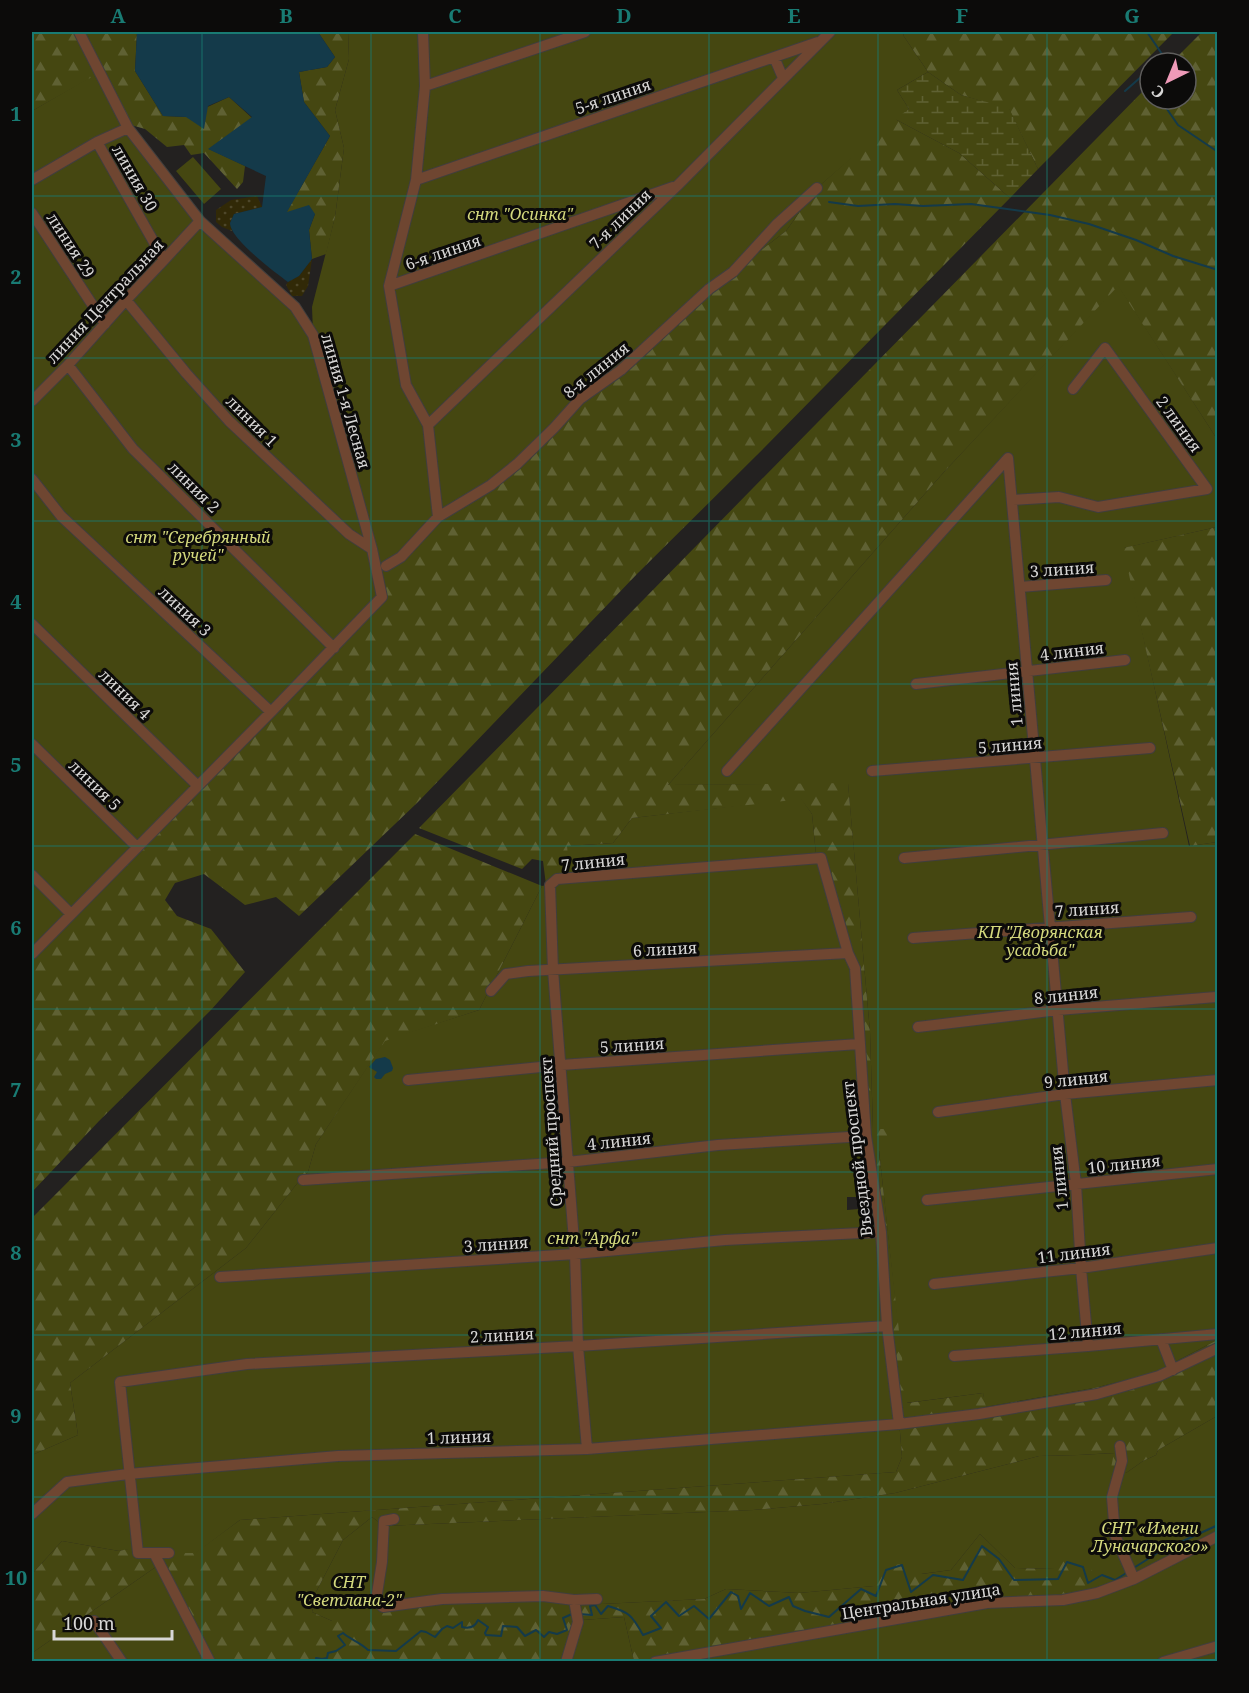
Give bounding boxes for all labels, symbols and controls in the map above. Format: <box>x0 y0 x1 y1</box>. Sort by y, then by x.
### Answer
text: A <box>110 2 126 29</box>
text: B <box>279 2 293 29</box>
text: C <box>448 2 462 29</box>
text: D <box>616 2 632 29</box>
text: E <box>787 2 801 29</box>
text: F <box>956 2 968 29</box>
text: G <box>1124 2 1140 29</box>
north arrow <box>1138 51 1198 111</box>
street label: 5-я линия <box>572 73 654 119</box>
text: С <box>1146 80 1169 104</box>
text: 1 <box>10 100 22 127</box>
street label: линия 30 <box>107 141 163 215</box>
street label: 7-я линия <box>584 184 656 254</box>
park label: снт "Осинка" <box>467 203 574 225</box>
street label: линия 29 <box>42 208 100 282</box>
street label: 6-я линия <box>402 229 484 275</box>
street label: линия Центральная <box>42 234 168 368</box>
text: 2 <box>10 263 22 290</box>
street label: линия 1-я Лесная <box>316 331 376 471</box>
street label: 8-я линия <box>559 337 633 403</box>
street label: линия 1 <box>221 390 283 452</box>
street label: 2 линия <box>1151 392 1207 456</box>
text: 3 <box>10 426 22 453</box>
street label: линия 2 <box>163 456 225 518</box>
park label: снт "Серебрянный ручей" <box>125 526 271 566</box>
street label: 3 линия <box>1029 556 1095 582</box>
street label: линия 3 <box>154 581 216 641</box>
text: 4 <box>10 588 22 615</box>
street label: 4 линия <box>1039 636 1105 666</box>
street label: 1 линия <box>1000 661 1028 727</box>
street label: линия 4 <box>94 664 156 724</box>
street label: 5 линия <box>977 731 1043 759</box>
text: 5 <box>10 751 22 778</box>
street label: линия 5 <box>64 755 126 815</box>
street label: 7 линия <box>560 848 626 876</box>
street label: 7 линия <box>1054 896 1120 922</box>
text: 6 <box>10 914 22 941</box>
park label: КП "Дворянская усадьба" <box>976 921 1103 961</box>
street label: 6 линия <box>632 936 698 962</box>
street label: 8 линия <box>1033 981 1099 1009</box>
street label: 5 линия <box>599 1032 665 1058</box>
street label: Средний проспект <box>535 1056 567 1207</box>
street label: 9 линия <box>1043 1065 1109 1093</box>
text: 7 <box>10 1076 22 1103</box>
street label: Въездной проспект <box>836 1080 877 1238</box>
street label: 4 линия <box>586 1127 652 1155</box>
street label: 1 линия <box>1045 1145 1073 1211</box>
street label: 10 линия <box>1086 1149 1162 1179</box>
park label: снт "Арфа" <box>547 1227 638 1249</box>
street label: 3 линия <box>463 1231 529 1257</box>
street label: 11 линия <box>1036 1238 1112 1268</box>
text: 8 <box>10 1239 22 1266</box>
street label: 12 линия <box>1048 1317 1122 1345</box>
street label: 2 линия <box>469 1322 535 1348</box>
text: 9 <box>10 1402 22 1429</box>
street label: 1 линия <box>426 1425 492 1449</box>
park label: СНТ «Имени Луначарского» <box>1091 1517 1208 1557</box>
text: 10 <box>5 1564 27 1591</box>
park label: СНТ "Светлана-2" <box>296 1571 403 1611</box>
street label: Центральная улица <box>840 1578 1002 1624</box>
scale bar <box>54 1603 172 1641</box>
text: 100 m <box>63 1611 115 1635</box>

